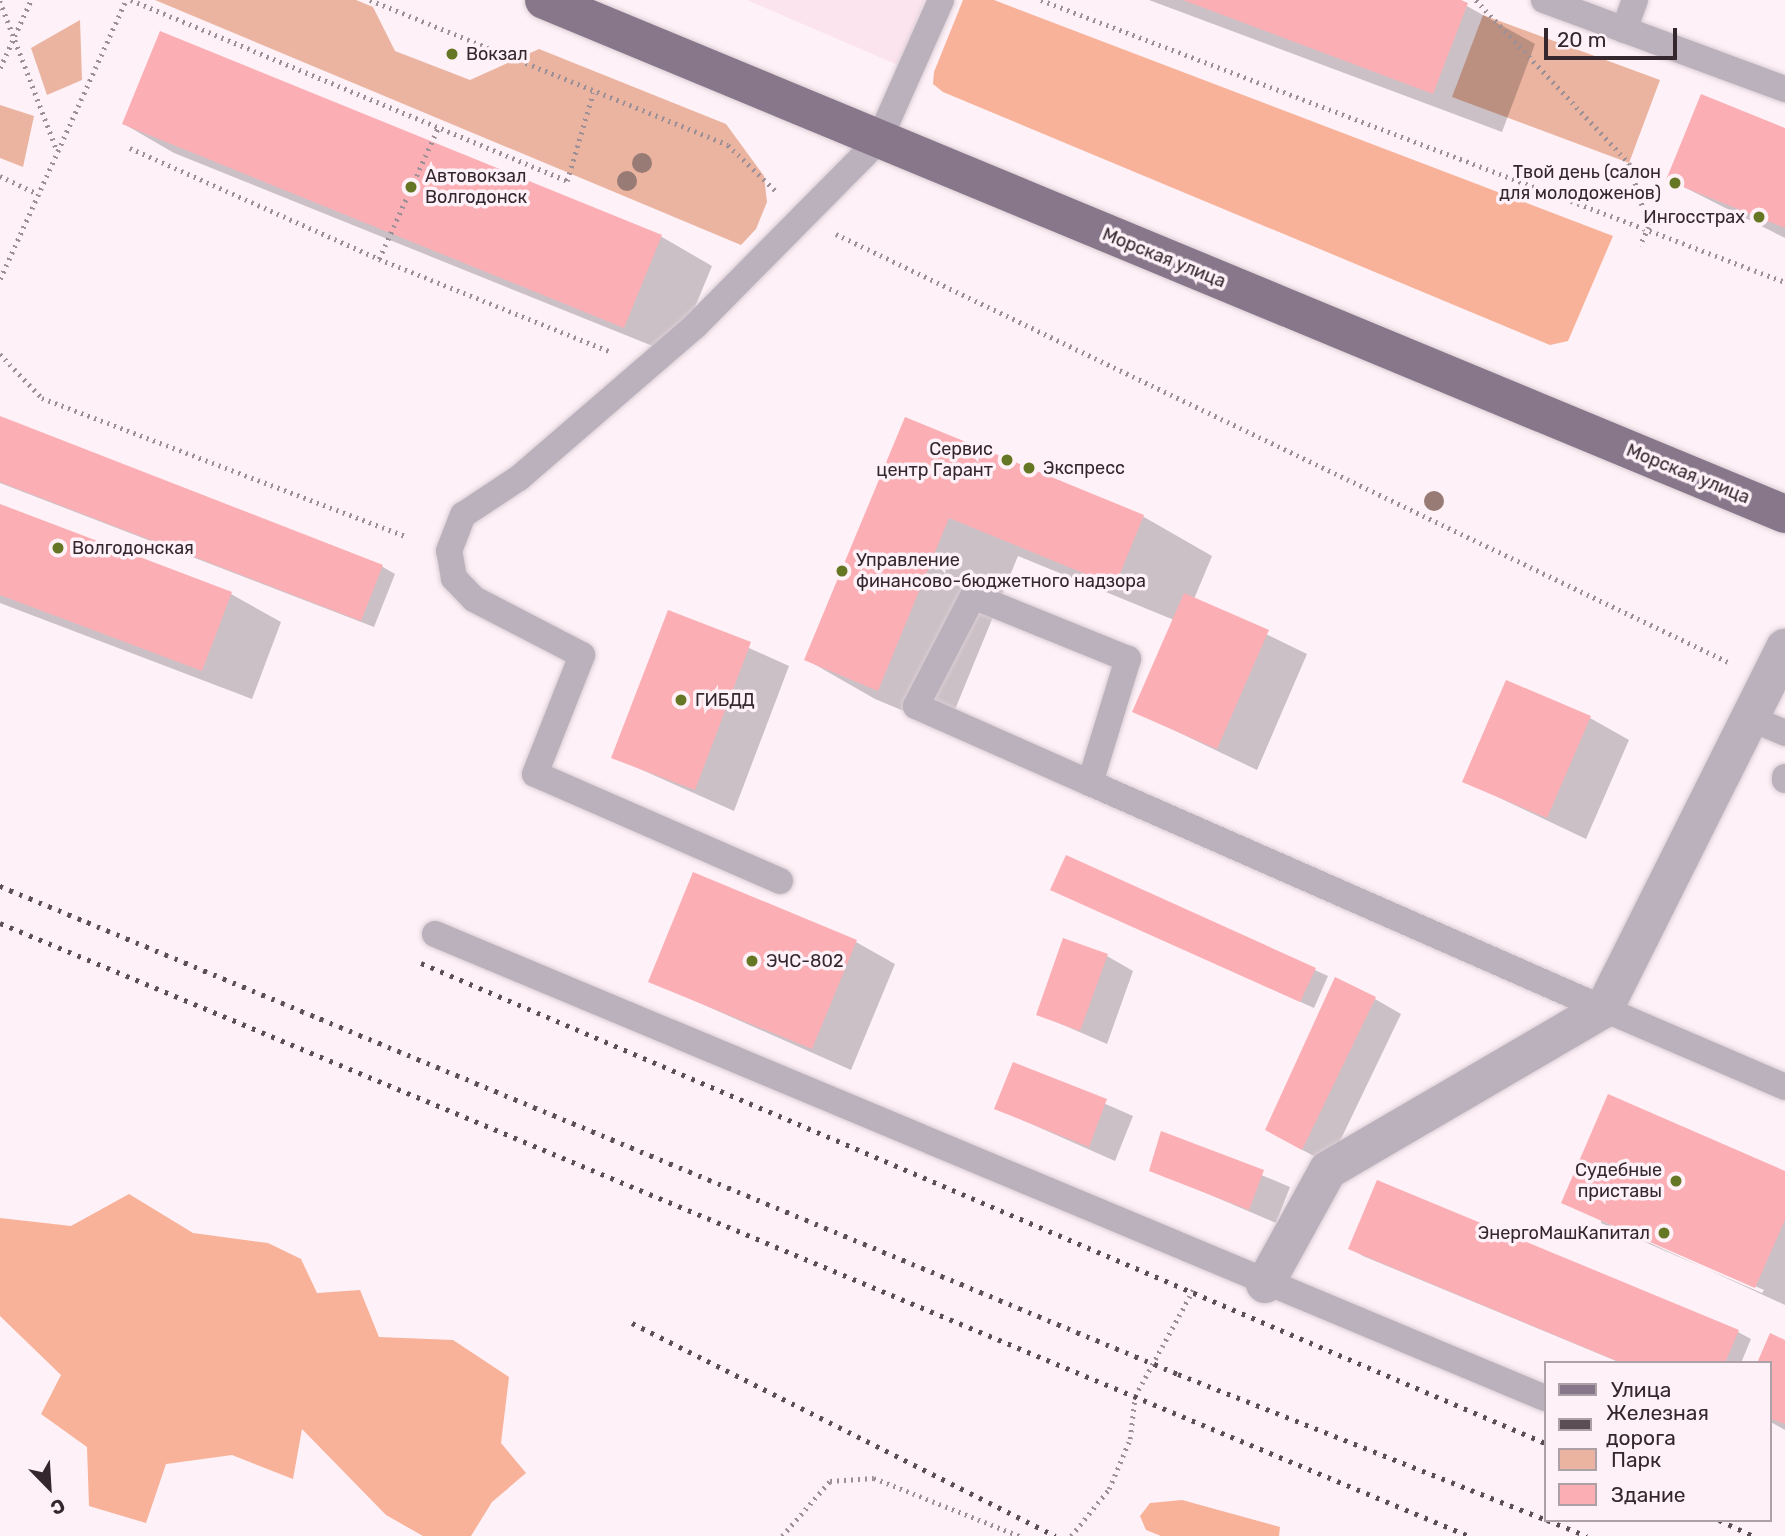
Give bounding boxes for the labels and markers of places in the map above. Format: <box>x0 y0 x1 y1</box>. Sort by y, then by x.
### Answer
place label: Вокзал <box>466 43 528 65</box>
marker: Вокзал <box>444 46 460 62</box>
place label: Твой день (салон для молодоженов) <box>1499 162 1661 204</box>
place label: Автовокзал Волгодонск <box>425 166 527 208</box>
marker: Твой день (салон для молодоженов) <box>1667 175 1683 191</box>
marker: Автовокзал Волгодонск <box>403 179 419 195</box>
place label: Ингосстрах <box>1643 206 1745 228</box>
marker: Ингосстрах <box>1751 209 1767 225</box>
place label: Сервис центр Гарант <box>876 439 993 482</box>
marker: Сервис центр Гарант <box>999 452 1015 468</box>
place label: Экспресс <box>1043 457 1125 479</box>
marker: Экспресс <box>1021 460 1037 476</box>
place label: Волгодонская <box>72 537 194 559</box>
marker: Волгодонская <box>50 540 66 556</box>
place label: Управление финансово-бюджетного надзора <box>856 550 1146 592</box>
marker: Управление финансово-бюджетного надзора <box>834 563 850 579</box>
place label: ГИБДД <box>695 689 755 711</box>
marker: ГИБДД <box>673 692 689 708</box>
place label: ЭЧС-802 <box>766 950 843 972</box>
marker: ЭЧС-802 <box>744 953 760 969</box>
place label: Судебные приставы <box>1575 1160 1662 1202</box>
marker: Судебные приставы <box>1668 1173 1684 1189</box>
place label: ЭнергоМашКапитал <box>1478 1222 1650 1244</box>
marker: ЭнергоМашКапитал <box>1656 1225 1672 1241</box>

